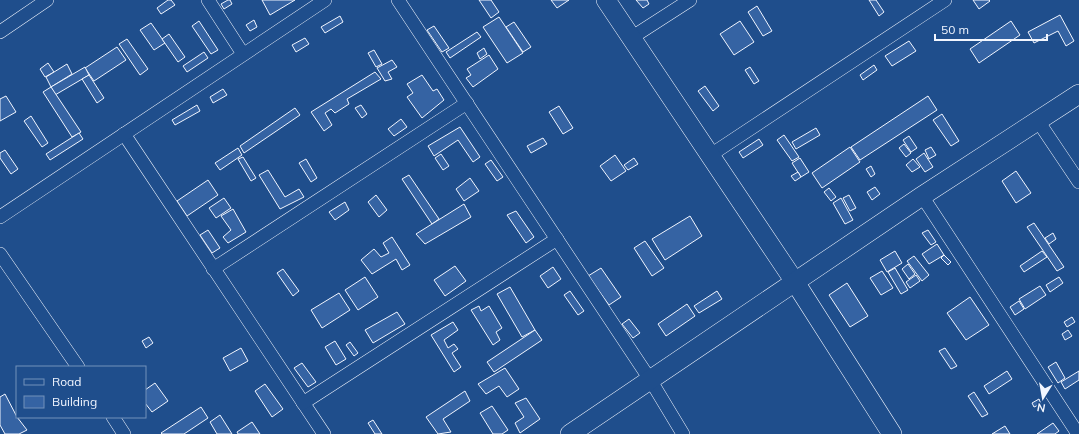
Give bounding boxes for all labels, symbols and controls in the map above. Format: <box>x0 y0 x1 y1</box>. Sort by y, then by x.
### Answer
scale bar <box>935 16 1047 42</box>
text: 50 m <box>941 22 969 37</box>
legend <box>16 366 146 418</box>
text: Road <box>52 374 81 389</box>
north arrow <box>1023 378 1063 418</box>
text: Building <box>52 394 97 409</box>
text: N <box>1036 400 1047 415</box>

